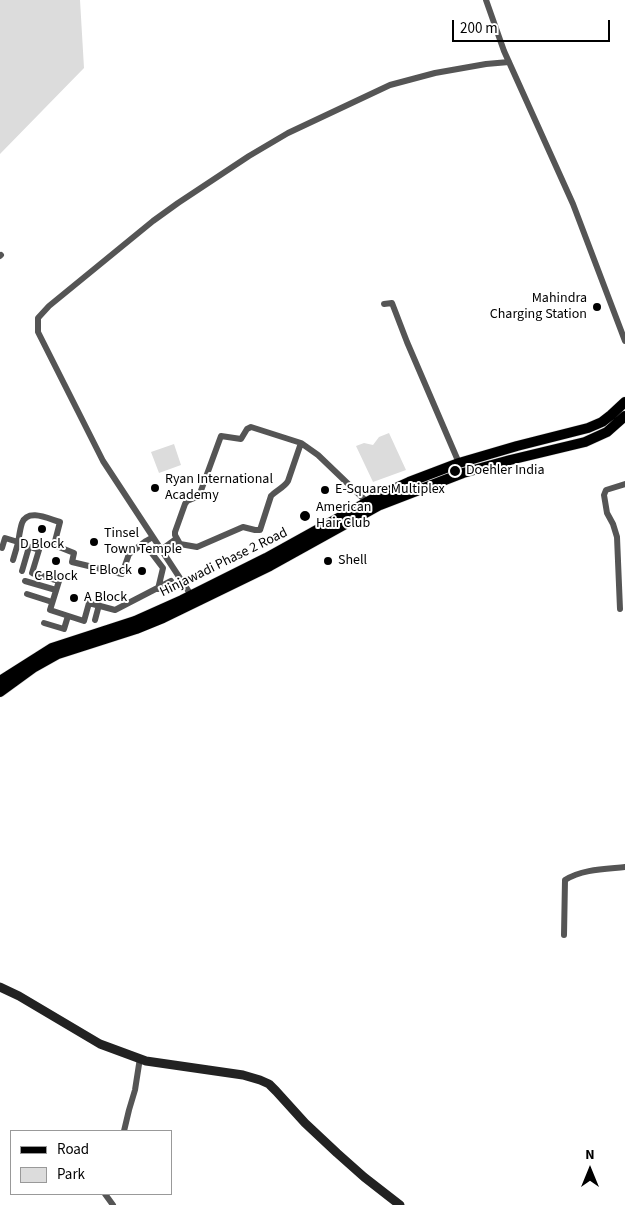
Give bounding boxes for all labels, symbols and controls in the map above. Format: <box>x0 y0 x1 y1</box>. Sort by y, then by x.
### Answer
scale bar <box>455 10 612 42</box>
text: 200 m <box>460 18 498 39</box>
place label: Mahindra Charging Station <box>490 291 587 324</box>
marker: Mahindra Charging Station <box>591 301 603 313</box>
place label: Doehler India <box>466 463 545 479</box>
marker: Doehler India <box>448 464 462 478</box>
place label: Ryan International Academy <box>165 472 273 504</box>
marker: Ryan International Academy <box>149 482 161 494</box>
place label: E-Square Multiplex <box>335 482 445 498</box>
marker: E-Square Multiplex <box>319 484 331 496</box>
place label: American Hair Club <box>316 500 371 532</box>
marker: American Hair Club <box>298 509 312 523</box>
marker: D Block <box>36 523 48 535</box>
street label: Hinjawadi Phase 2 Road <box>158 525 290 601</box>
place label: Tinsel Town Temple <box>104 526 182 558</box>
marker: Tinsel Town Temple <box>88 536 100 548</box>
place label: D Block <box>20 537 64 553</box>
place label: Shell <box>338 553 367 569</box>
marker: C Block <box>50 555 62 567</box>
marker: Shell <box>322 555 334 567</box>
place label: E Block <box>89 563 132 579</box>
marker: E Block <box>136 565 148 577</box>
place label: C Block <box>34 569 78 585</box>
place label: A Block <box>84 590 127 606</box>
marker: A Block <box>68 592 80 604</box>
legend <box>10 1130 172 1195</box>
text: Road <box>57 1139 89 1160</box>
north arrow <box>565 1145 615 1195</box>
text: N <box>585 1145 595 1165</box>
text: Park <box>57 1164 85 1185</box>

